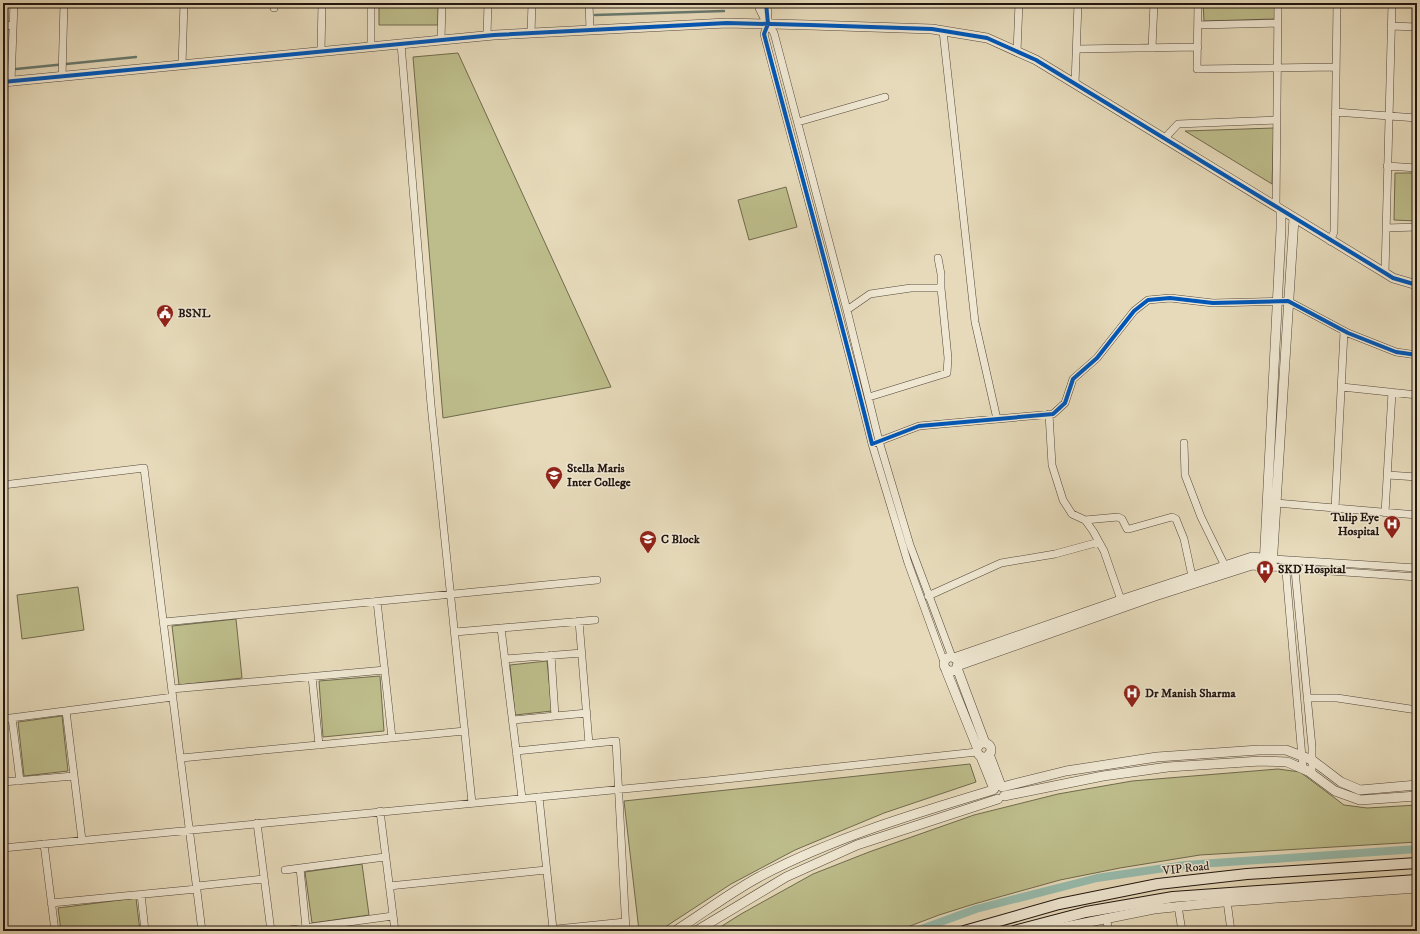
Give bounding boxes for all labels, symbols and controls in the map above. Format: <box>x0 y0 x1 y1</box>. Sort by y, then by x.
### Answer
public building icon: BSNL <box>155 303 175 328</box>
place label: BSNL <box>178 306 211 321</box>
place label: Stella Maris Inter College <box>567 461 631 490</box>
school or university icon: Stella Maris Inter College <box>544 465 564 490</box>
place label: Tulip Eye Hospital <box>1330 510 1379 539</box>
hospital icon: Tulip Eye Hospital <box>1382 514 1402 539</box>
school or university icon: C Block <box>638 529 658 554</box>
place label: C Block <box>661 532 701 547</box>
hospital icon: SKD Hospital <box>1255 559 1275 584</box>
place label: SKD Hospital <box>1278 562 1346 577</box>
hospital icon: Dr Manish Sharma <box>1122 683 1142 708</box>
place label: Dr Manish Sharma <box>1145 686 1236 701</box>
street label: VIP Road <box>1161 859 1210 879</box>

